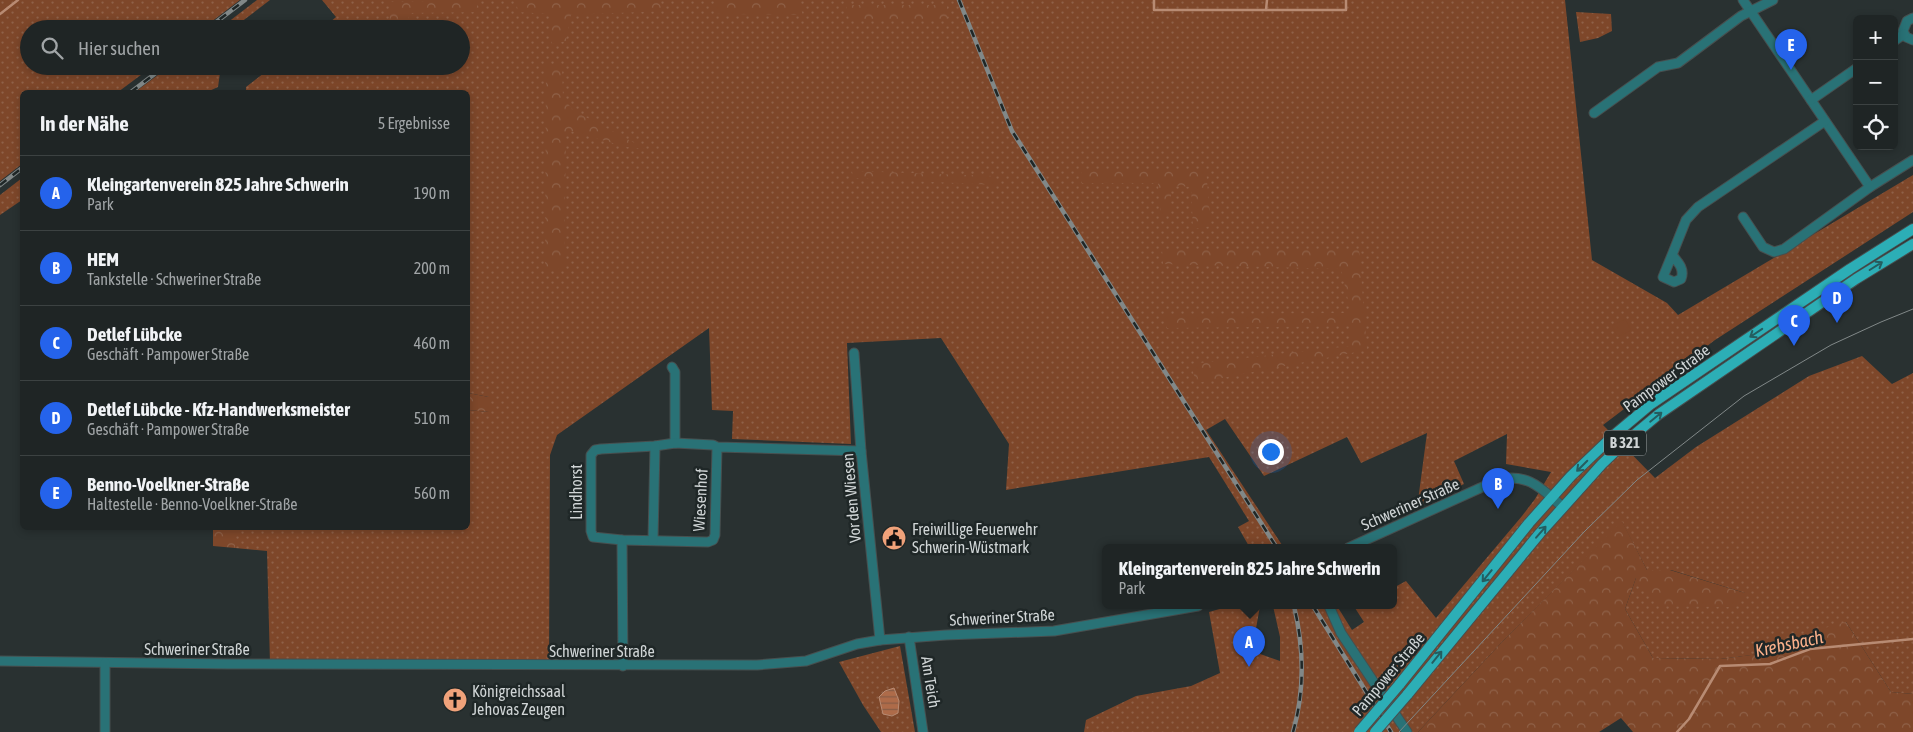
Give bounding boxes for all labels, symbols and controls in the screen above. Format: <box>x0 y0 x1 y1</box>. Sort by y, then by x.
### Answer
map controls <box>1853 15 1898 150</box>
button: + <box>1853 15 1898 60</box>
search box <box>20 20 470 75</box>
pin: E <box>1775 29 1807 70</box>
icon: search <box>38 34 66 62</box>
text: Hier suchen <box>78 37 160 59</box>
button: − <box>1853 60 1898 105</box>
button: locate <box>1853 105 1898 150</box>
text: In der Nähe <box>40 111 129 135</box>
text: 5 Ergebnisse <box>378 114 450 132</box>
text: Kleingartenverein 825 Jahre Schwerin <box>87 173 349 195</box>
text: A <box>52 184 60 202</box>
text: 190 m <box>414 184 450 202</box>
text: Park <box>87 195 114 213</box>
text: HEM <box>87 248 119 270</box>
text: B <box>52 259 60 277</box>
text: 200 m <box>414 259 450 277</box>
one-way arrow <box>1869 261 1883 271</box>
text: Tankstelle · Schweriner Straße <box>87 270 261 288</box>
pin: D <box>1821 282 1853 323</box>
pin: C <box>1778 305 1810 346</box>
text: Detlef Lübcke <box>87 323 182 345</box>
one-way arrow <box>1749 328 1763 338</box>
text: C <box>52 334 60 352</box>
text: 460 m <box>414 334 450 352</box>
street label: Pampower Straße <box>1619 340 1714 416</box>
text: Geschäft · Pampower Straße <box>87 345 249 363</box>
text: Detlef Lübcke - Kfz-Handwerksmeister <box>87 398 350 420</box>
text: D <box>52 409 60 427</box>
text: 510 m <box>414 409 450 427</box>
one-way arrow <box>1649 412 1662 423</box>
text: Geschäft · Pampower Straße <box>87 420 249 438</box>
road number: B 321 <box>1604 430 1646 456</box>
your location <box>1258 439 1284 465</box>
street label: Vor den Wiesen <box>838 452 864 544</box>
one-way arrow <box>1576 459 1588 472</box>
street label: Lindhorst <box>567 464 585 520</box>
street label: Wiesenhof <box>689 468 711 532</box>
pin: B <box>1482 468 1514 509</box>
text: Benno-Voelkner-Straße <box>87 473 250 495</box>
street label: Schweriner Straße <box>1358 474 1462 534</box>
text: E <box>53 484 59 502</box>
text: 560 m <box>414 484 450 502</box>
text: Haltestelle · Benno-Voelkner-Straße <box>87 495 297 513</box>
place label: Freiwillige Feuerwehr Schwerin-Wüstmark <box>912 520 1038 556</box>
public building icon: Freiwillige Feuerwehr Schwerin-Wüstmark <box>881 525 907 551</box>
one-way arrow <box>1535 526 1546 539</box>
popup <box>1102 544 1397 609</box>
text: Kleingartenverein 825 Jahre Schwerin <box>1119 557 1380 579</box>
one-way arrow <box>1482 569 1493 582</box>
text: Park <box>1119 579 1145 597</box>
street label: Schweriner Straße <box>949 605 1055 629</box>
pin: A <box>1233 626 1265 667</box>
water label: Krebsbach <box>1753 626 1825 661</box>
street label: Pampower Straße <box>1348 629 1429 720</box>
street label: Schweriner Straße <box>144 640 250 658</box>
street label: Schweriner Straße <box>549 642 655 660</box>
one-way arrow <box>1432 651 1443 664</box>
street label: Am Teich <box>918 655 944 709</box>
place label: Königreichssaal Jehovas Zeugen <box>472 682 566 719</box>
church icon: Königreichssaal Jehovas Zeugen <box>442 687 468 713</box>

